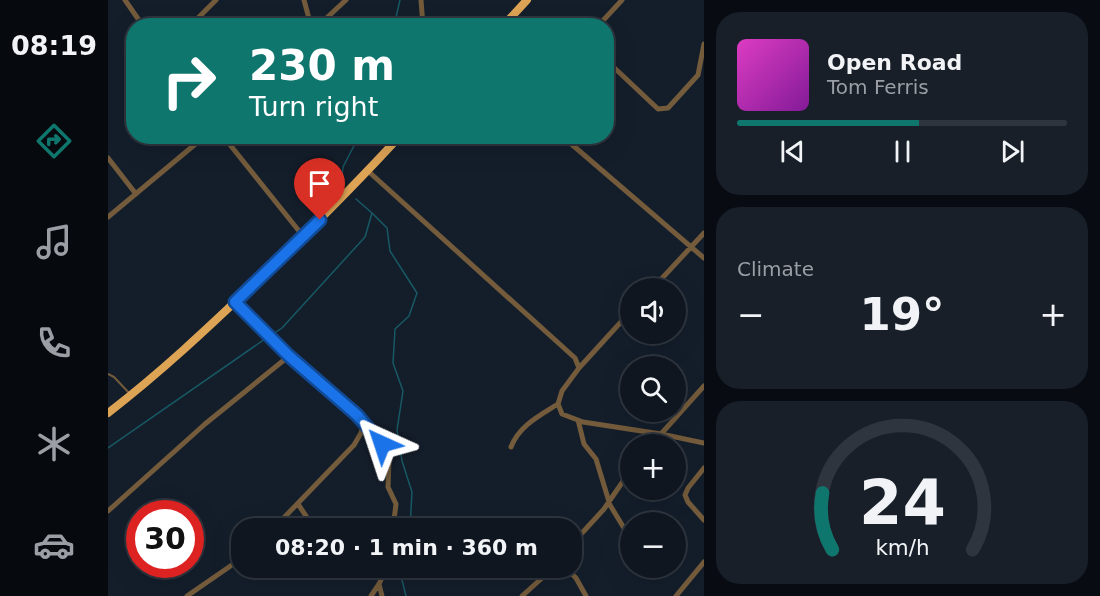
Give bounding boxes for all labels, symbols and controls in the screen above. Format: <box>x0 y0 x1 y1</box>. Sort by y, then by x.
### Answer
text: 08:19 <box>11 30 97 61</box>
text: 230 m <box>249 41 395 90</box>
icon: right <box>150 42 228 120</box>
text: Open Road <box>827 50 962 75</box>
text: Tom Ferris <box>827 75 929 99</box>
text: Turn right <box>249 91 378 122</box>
icon: directions <box>33 120 75 162</box>
icon: previous <box>776 135 809 168</box>
icon: pause <box>886 135 919 168</box>
icon: next <box>996 135 1029 168</box>
pin <box>294 158 345 220</box>
icon: arrive <box>303 167 336 200</box>
icon: music <box>33 221 75 263</box>
text: Climate <box>737 257 814 281</box>
map controls <box>620 278 686 578</box>
button: sound <box>620 278 686 344</box>
text: 19° <box>859 288 945 341</box>
text: − <box>737 295 765 334</box>
text: + <box>1039 295 1067 334</box>
icon: phone <box>33 322 75 364</box>
button: search <box>620 356 686 422</box>
position arrow <box>350 412 414 476</box>
icon: climate <box>33 423 75 465</box>
button: + <box>620 434 686 500</box>
text: 24 <box>859 466 945 539</box>
speed limit sign: 30 <box>126 500 204 578</box>
button: − <box>620 512 686 578</box>
icon: car <box>33 524 75 566</box>
text: 08:20 · 1 min · 360 m <box>275 535 538 560</box>
text: km/h <box>875 535 929 560</box>

